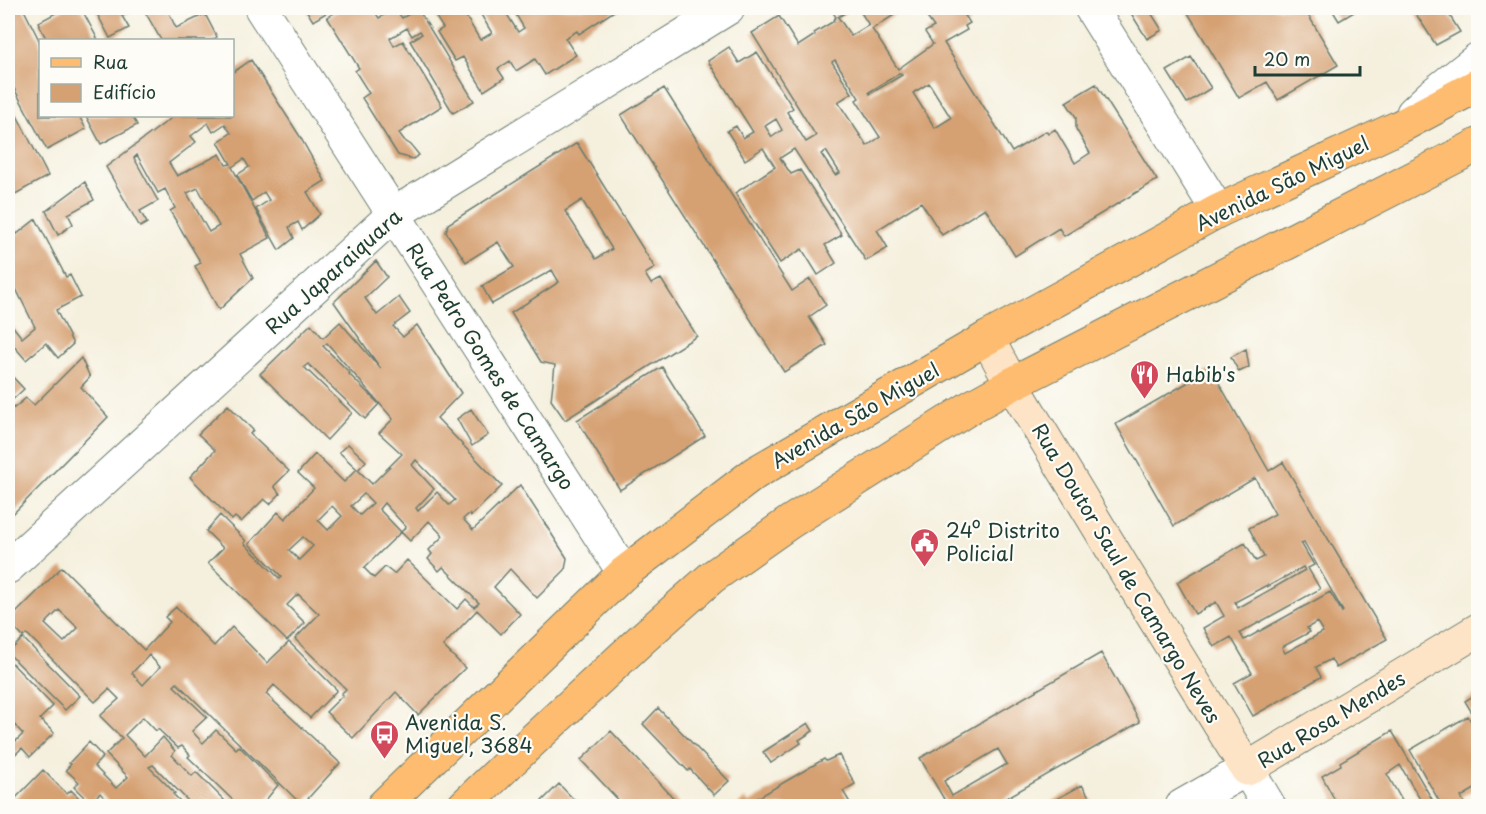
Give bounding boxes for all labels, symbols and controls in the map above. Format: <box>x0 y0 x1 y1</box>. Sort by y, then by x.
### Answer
legend <box>39 39 234 117</box>
scale bar <box>1255 39 1360 77</box>
text: 20 m <box>1264 45 1310 72</box>
text: Rua <box>93 48 128 75</box>
text: Edifício <box>93 78 156 105</box>
street label: Avenida São Miguel <box>1190 128 1374 238</box>
street label: Rua Japaraiquara <box>258 201 408 341</box>
street label: Rua Pedro Gomes de Camargo <box>400 236 582 496</box>
street label: Avenida São Miguel <box>765 355 945 475</box>
restaurant icon: Habib's <box>1129 358 1161 400</box>
place label: Habib's <box>1166 359 1235 389</box>
street label: Rua Doutor Saul de Camargo Neves <box>1025 417 1229 729</box>
place label: 24º Distrito Policial <box>946 515 1060 568</box>
public building icon: 24º Distrito Policial <box>909 526 941 568</box>
street label: Rua Rosa Mendes <box>1251 663 1411 775</box>
place label: Avenida S. Miguel, 3684 <box>405 707 533 760</box>
bus stop icon: Avenida S. Miguel, 3684 <box>368 718 400 760</box>

